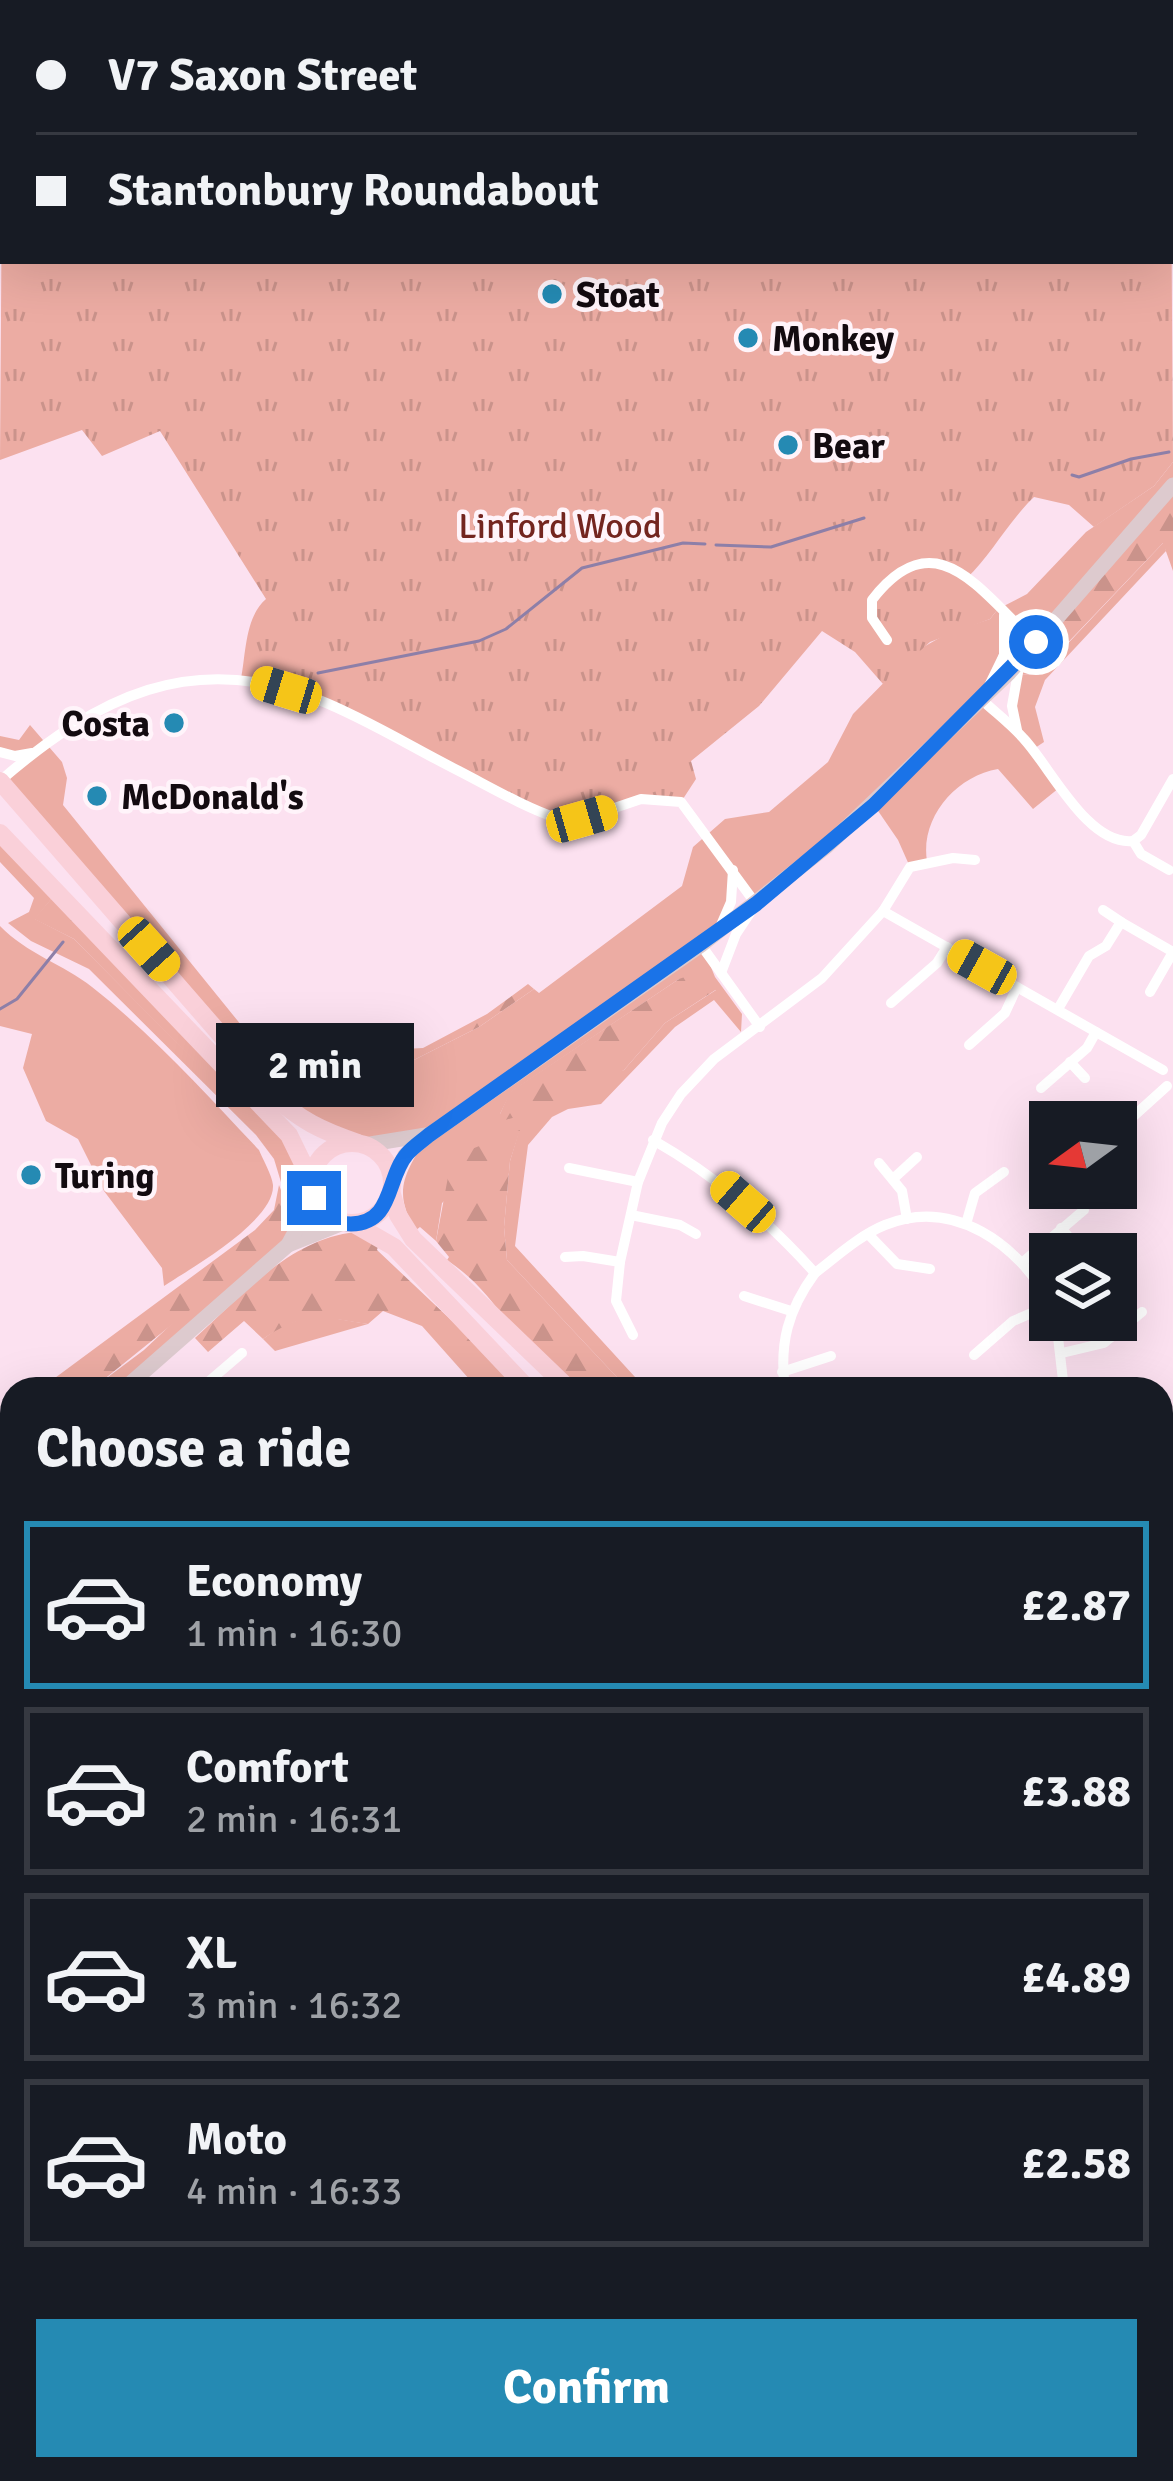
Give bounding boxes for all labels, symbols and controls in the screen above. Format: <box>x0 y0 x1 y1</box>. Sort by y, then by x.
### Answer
text: V7 Saxon Street <box>108 48 417 103</box>
text: Stantonbury Roundabout <box>108 163 599 218</box>
place label: Stoat <box>576 273 660 318</box>
marker: Stoat <box>539 281 565 307</box>
place label: Monkey <box>772 317 894 362</box>
marker: Monkey <box>735 325 761 351</box>
place label: Bear <box>812 424 885 469</box>
marker: Bear <box>775 432 801 458</box>
park label: Linford Wood <box>458 504 662 549</box>
route start <box>1009 615 1063 669</box>
car <box>246 662 326 718</box>
place label: Costa <box>62 702 150 747</box>
marker: Costa <box>161 710 187 736</box>
place label: McDonald's <box>121 775 304 820</box>
marker: McDonald's <box>84 783 110 809</box>
car <box>542 792 622 846</box>
car <box>112 910 186 988</box>
car <box>942 934 1022 1000</box>
callout: 2 min <box>215 1024 413 1108</box>
text: 2 min <box>268 1041 362 1089</box>
north arrow <box>1029 1101 1137 1209</box>
map controls <box>1029 1101 1137 1341</box>
place label: Turing <box>55 1154 155 1199</box>
marker: Turing <box>18 1162 44 1188</box>
car <box>704 1165 782 1239</box>
route end <box>287 1171 341 1225</box>
button: layers <box>1029 1233 1137 1341</box>
text: Choose a ride <box>36 1415 351 1482</box>
icon: car <box>42 1551 150 1659</box>
text: Economy <box>186 1554 362 1609</box>
text: £2.87 <box>1021 1578 1131 1633</box>
text: 1 min · 16:30 <box>186 1609 402 1657</box>
icon: car <box>42 1737 150 1845</box>
text: Comfort <box>186 1740 349 1795</box>
text: £3.88 <box>1021 1764 1131 1819</box>
text: 2 min · 16:31 <box>186 1795 402 1843</box>
icon: car <box>42 1923 150 2031</box>
text: XL <box>186 1926 237 1981</box>
text: £4.89 <box>1021 1950 1131 2005</box>
text: 3 min · 16:32 <box>186 1981 402 2029</box>
icon: car <box>42 2109 150 2217</box>
text: Moto <box>186 2112 287 2167</box>
text: £2.58 <box>1021 2136 1131 2191</box>
text: 4 min · 16:33 <box>186 2167 402 2215</box>
button: Confirm <box>36 2319 1137 2457</box>

